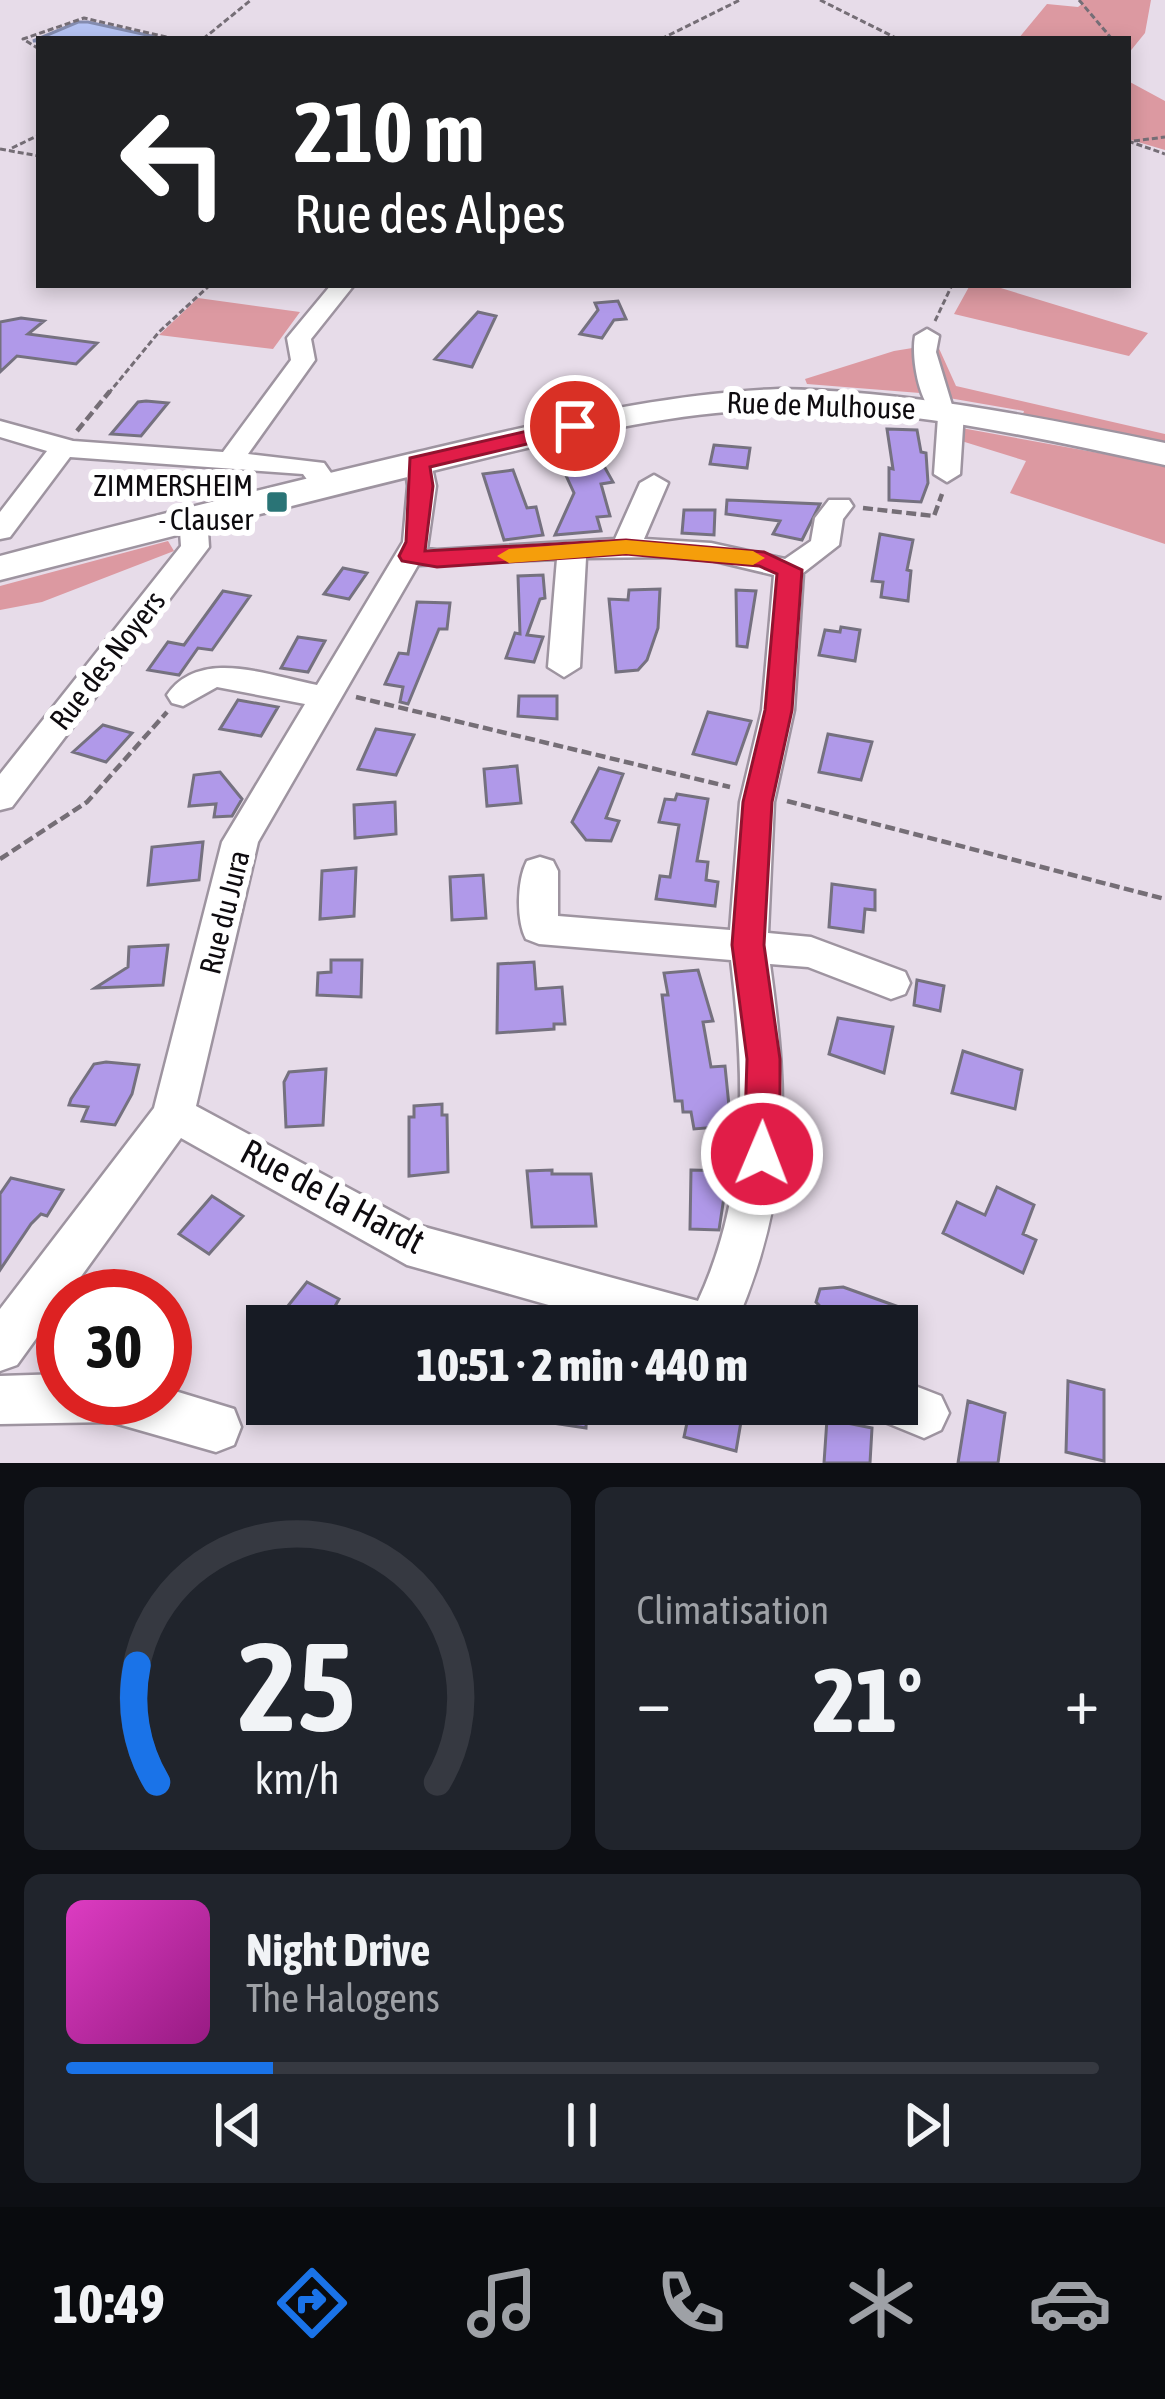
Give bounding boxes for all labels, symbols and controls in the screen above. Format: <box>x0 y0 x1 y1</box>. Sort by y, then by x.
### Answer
icon: left <box>96 84 252 240</box>
text: 210 m <box>294 84 484 180</box>
text: Rue des Alpes <box>294 183 566 244</box>
pin <box>524 375 626 477</box>
street label: Rue de Mulhouse <box>726 385 916 425</box>
icon: arrive <box>542 393 608 459</box>
place label: ZIMMERSHEIM - Clauser <box>93 468 254 536</box>
marker: ZIMMERSHEIM - Clauser <box>264 489 290 515</box>
street label: Rue des Noyers <box>42 584 172 736</box>
street label: Rue du Jura <box>192 847 256 977</box>
position arrow <box>699 1091 825 1217</box>
street label: Rue de la Hardt <box>234 1130 432 1262</box>
speed limit sign: 30 <box>36 1269 192 1425</box>
text: 10:51 · 2 min · 440 m <box>416 1339 748 1391</box>
text: Climatisation <box>637 1588 829 1632</box>
text: 25 <box>239 1614 356 1757</box>
text: 21° <box>813 1648 922 1751</box>
text: − <box>637 1662 671 1738</box>
text: + <box>1065 1662 1099 1738</box>
text: km/h <box>255 1753 340 1802</box>
text: Night Drive <box>246 1924 431 1976</box>
text: The Halogens <box>246 1976 440 2020</box>
icon: previous <box>205 2092 271 2158</box>
icon: pause <box>549 2092 615 2158</box>
icon: next <box>894 2092 960 2158</box>
icon: directions <box>270 2261 354 2345</box>
icon: music <box>460 2261 544 2345</box>
icon: phone <box>649 2261 733 2345</box>
icon: climate <box>839 2261 923 2345</box>
icon: car <box>1028 2261 1112 2345</box>
text: 10:49 <box>53 2273 165 2334</box>

